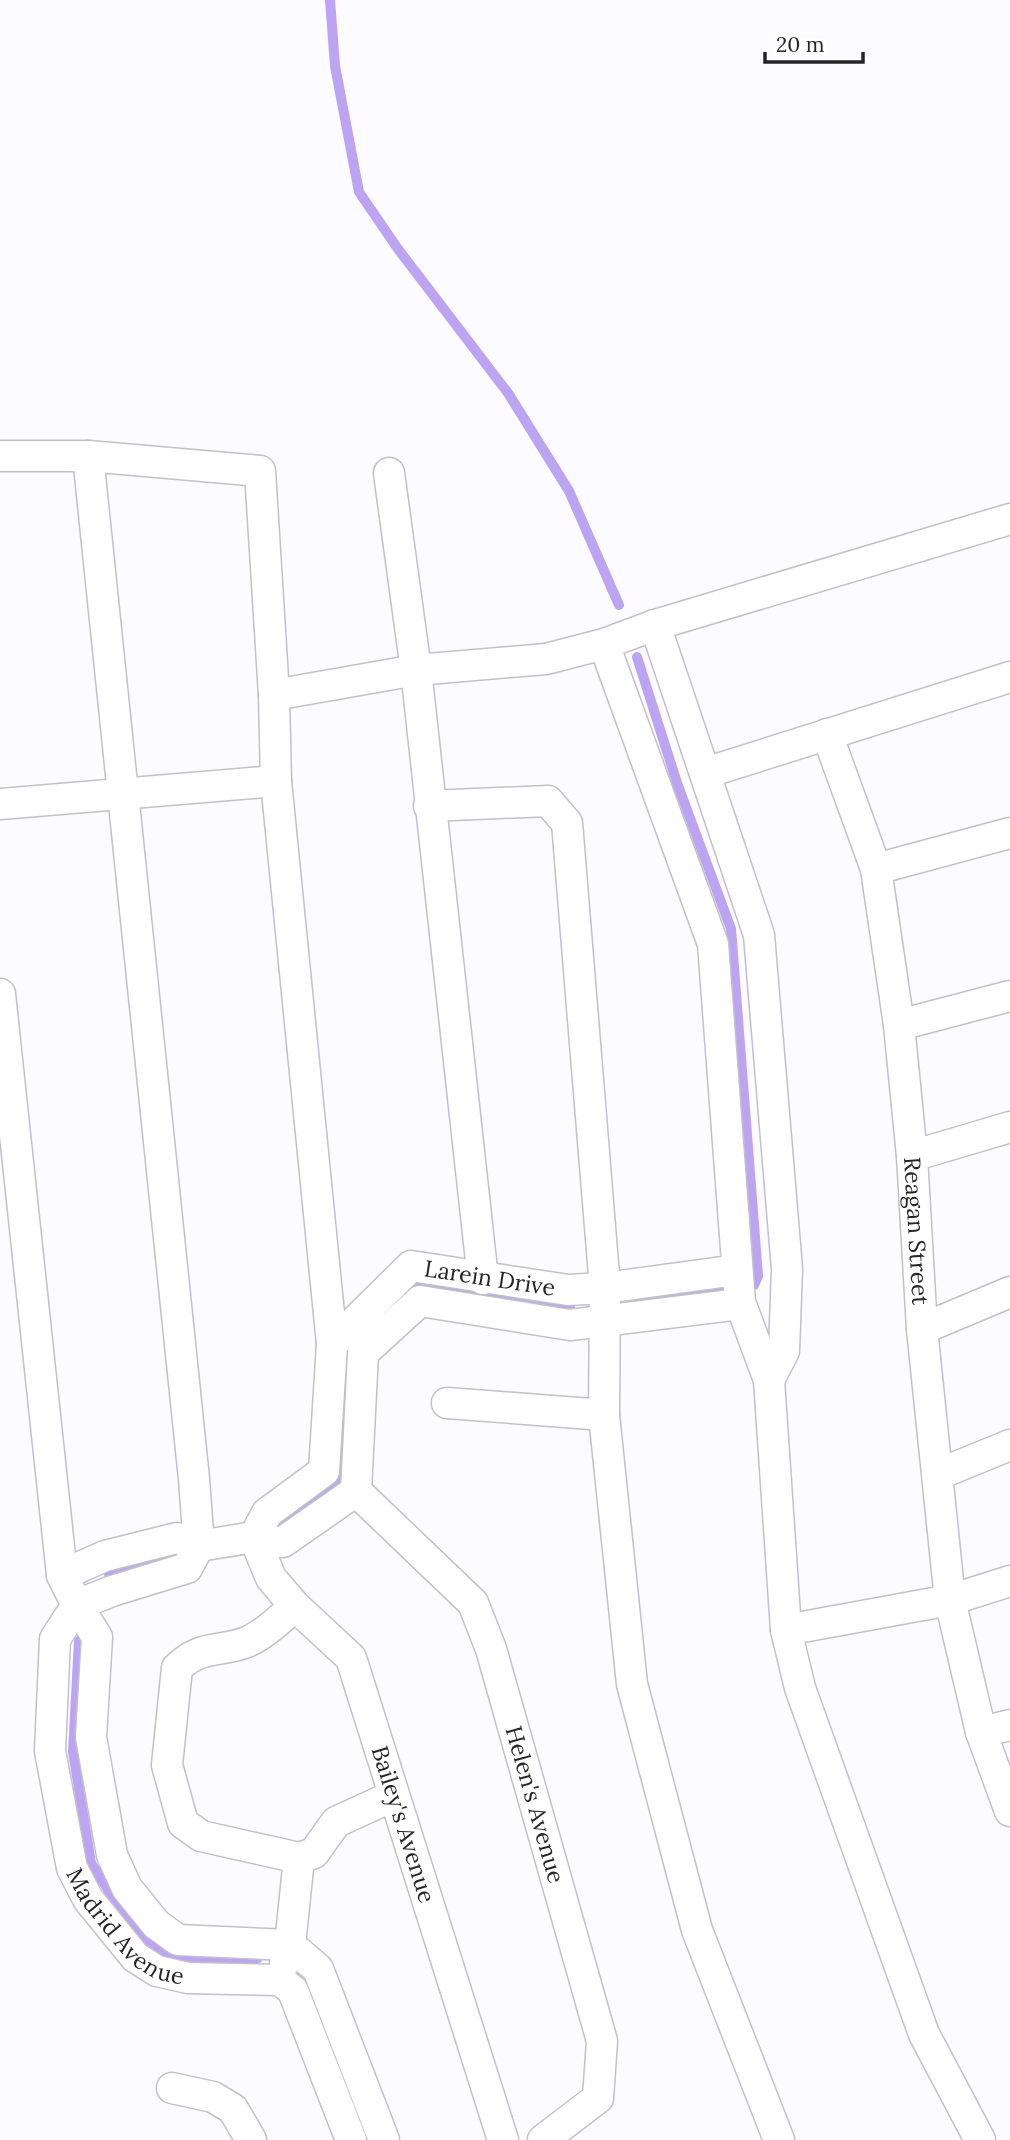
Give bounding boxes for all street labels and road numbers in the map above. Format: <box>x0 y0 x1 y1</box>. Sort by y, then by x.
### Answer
street label: Reagan Street <box>898 1156 936 1306</box>
street label: Larein Drive <box>422 1253 557 1302</box>
street label: Helen's Avenue <box>500 1723 572 1886</box>
street label: Bailey's Avenue <box>366 1742 442 1906</box>
street label: Madrid Avenue <box>60 1863 187 1991</box>

